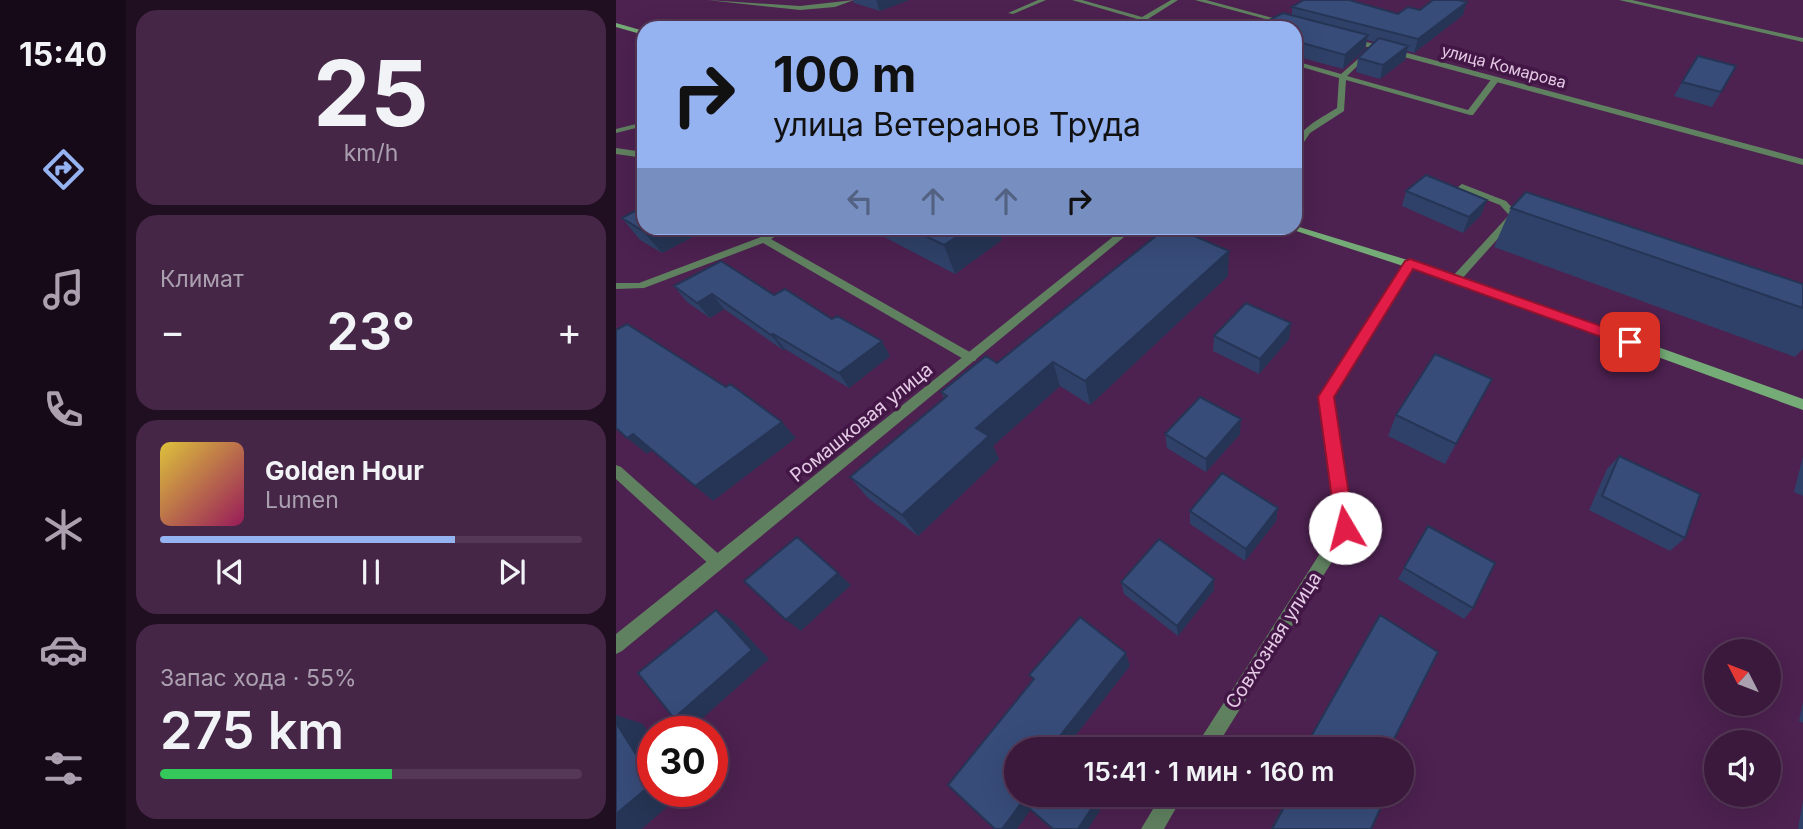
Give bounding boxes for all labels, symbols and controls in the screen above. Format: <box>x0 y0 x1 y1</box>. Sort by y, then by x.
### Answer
text: 15:40 <box>19 35 107 74</box>
text: 25 <box>313 38 429 148</box>
street label: улица Комарова <box>1439 40 1569 92</box>
text: 100 m <box>773 45 917 104</box>
icon: right <box>658 49 749 140</box>
text: улица Ветеранов Труда <box>773 105 1141 144</box>
text: km/h <box>344 139 398 167</box>
icon: directions <box>39 145 88 194</box>
icon: left <box>841 182 879 220</box>
icon: ahead <box>914 182 952 220</box>
icon: ahead <box>987 182 1025 220</box>
icon: right <box>1060 182 1098 220</box>
icon: music <box>39 265 88 314</box>
text: Климат <box>160 265 244 293</box>
text: 23° <box>327 300 415 363</box>
text: − <box>160 308 185 354</box>
text: + <box>557 308 582 354</box>
pin <box>1600 312 1660 372</box>
icon: arrive <box>1611 323 1649 361</box>
street label: Ромашковая улица <box>785 358 937 487</box>
icon: phone <box>39 385 88 434</box>
text: Golden Hour <box>265 455 424 486</box>
text: Lumen <box>265 486 339 514</box>
position arrow <box>1308 491 1382 565</box>
icon: climate <box>39 505 88 554</box>
icon: previous <box>211 553 249 591</box>
icon: pause <box>352 553 390 591</box>
icon: next <box>493 553 531 591</box>
street label: Совхозная улица <box>1221 568 1326 713</box>
icon: car <box>39 625 88 674</box>
north arrow <box>1704 639 1782 716</box>
map controls <box>1704 639 1781 807</box>
text: Запас хода · 55% <box>160 664 356 692</box>
text: 275 km <box>160 699 344 762</box>
speed limit sign: 30 <box>637 716 728 807</box>
button: sound <box>1704 730 1781 807</box>
icon: filters <box>39 744 88 793</box>
text: 15:41 · 1 мин · 160 m <box>1084 756 1334 787</box>

